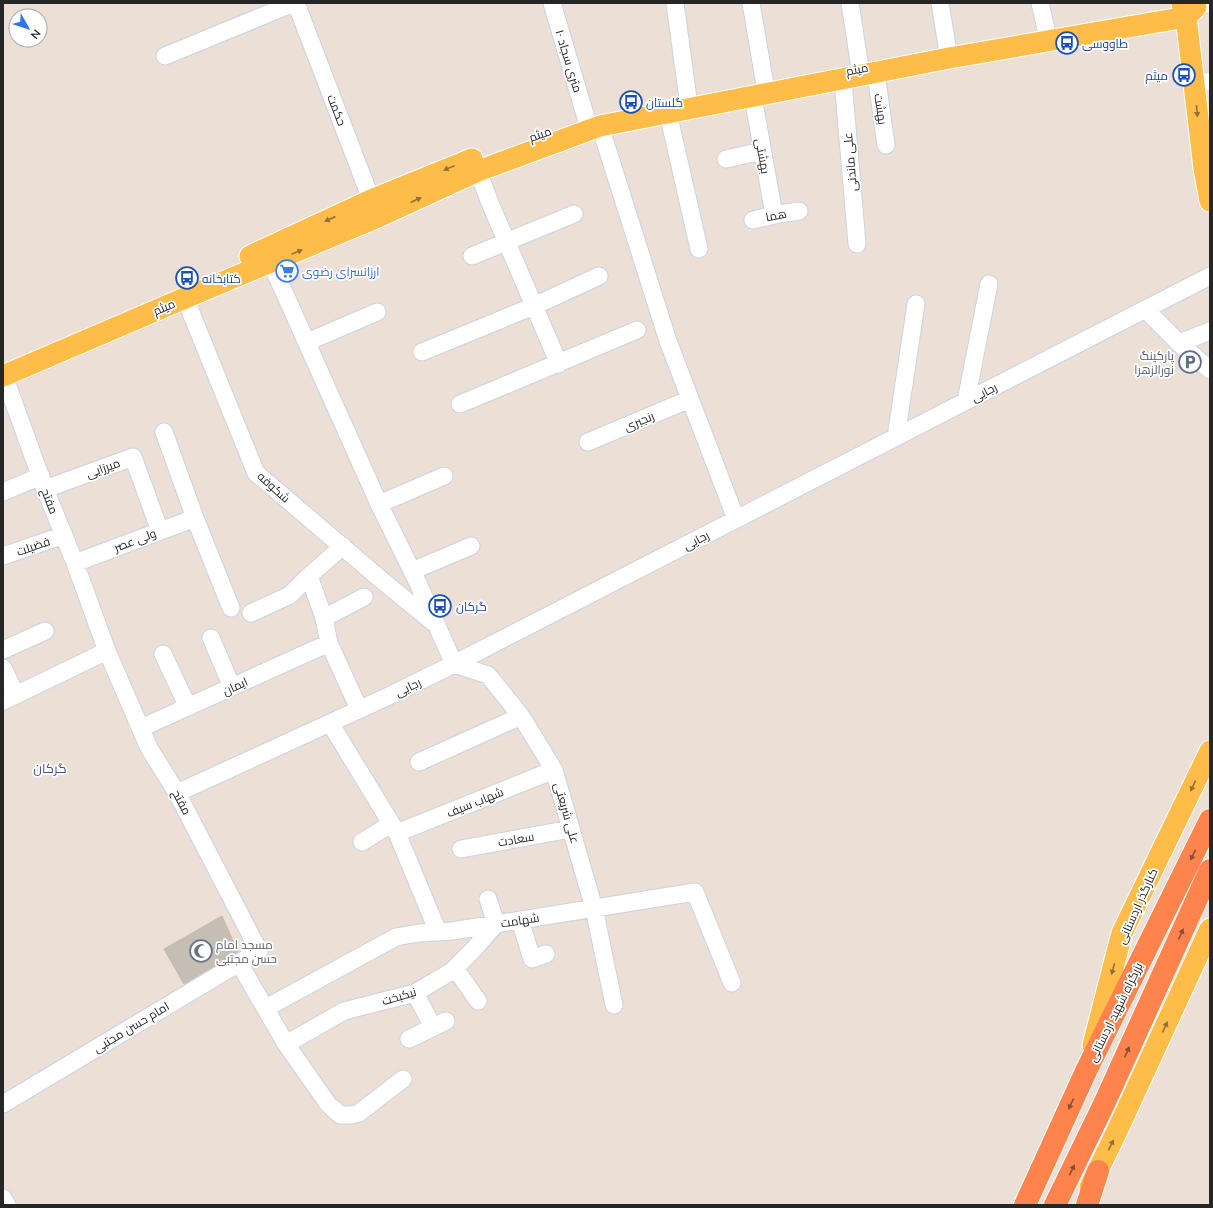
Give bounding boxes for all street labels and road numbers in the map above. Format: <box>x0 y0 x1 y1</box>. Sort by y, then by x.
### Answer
street label: ۱۰ متری سجاد <box>552 28 586 94</box>
street label: میثم <box>845 60 870 79</box>
street label: حکمت <box>324 92 350 128</box>
street label: بهشت <box>871 92 891 126</box>
street label: میثم <box>527 123 553 146</box>
street label: علی ماندنی <box>840 132 860 192</box>
street label: بهشتی <box>753 137 773 175</box>
street label: هما <box>764 206 788 224</box>
street label: میثم <box>151 296 178 319</box>
street label: رجایی <box>968 379 1000 405</box>
street label: رنجبری <box>622 408 656 434</box>
street label: میرزایی <box>84 455 122 481</box>
street label: شکوفه <box>254 468 294 506</box>
street label: مفتح <box>37 486 62 516</box>
street label: ولی عصر <box>111 525 158 555</box>
street label: رجایی <box>680 527 712 553</box>
street label: فضیلت <box>14 533 52 559</box>
street label: ایمان <box>220 674 250 698</box>
street label: رجایی <box>393 674 423 700</box>
street label: علی شریعتی <box>551 781 583 845</box>
street label: شهاب سیف <box>444 784 506 820</box>
street label: مفتح <box>168 787 195 818</box>
street label: سعادت <box>497 828 535 850</box>
street label: کنارگذر اردستانی <box>1114 866 1160 946</box>
street label: شهامت <box>500 910 540 930</box>
street label: بزرگراه شهید اردستانی <box>1084 960 1146 1064</box>
street label: نیکبخت <box>380 984 418 1008</box>
street label: امام حسن مجتبی <box>90 998 172 1056</box>

